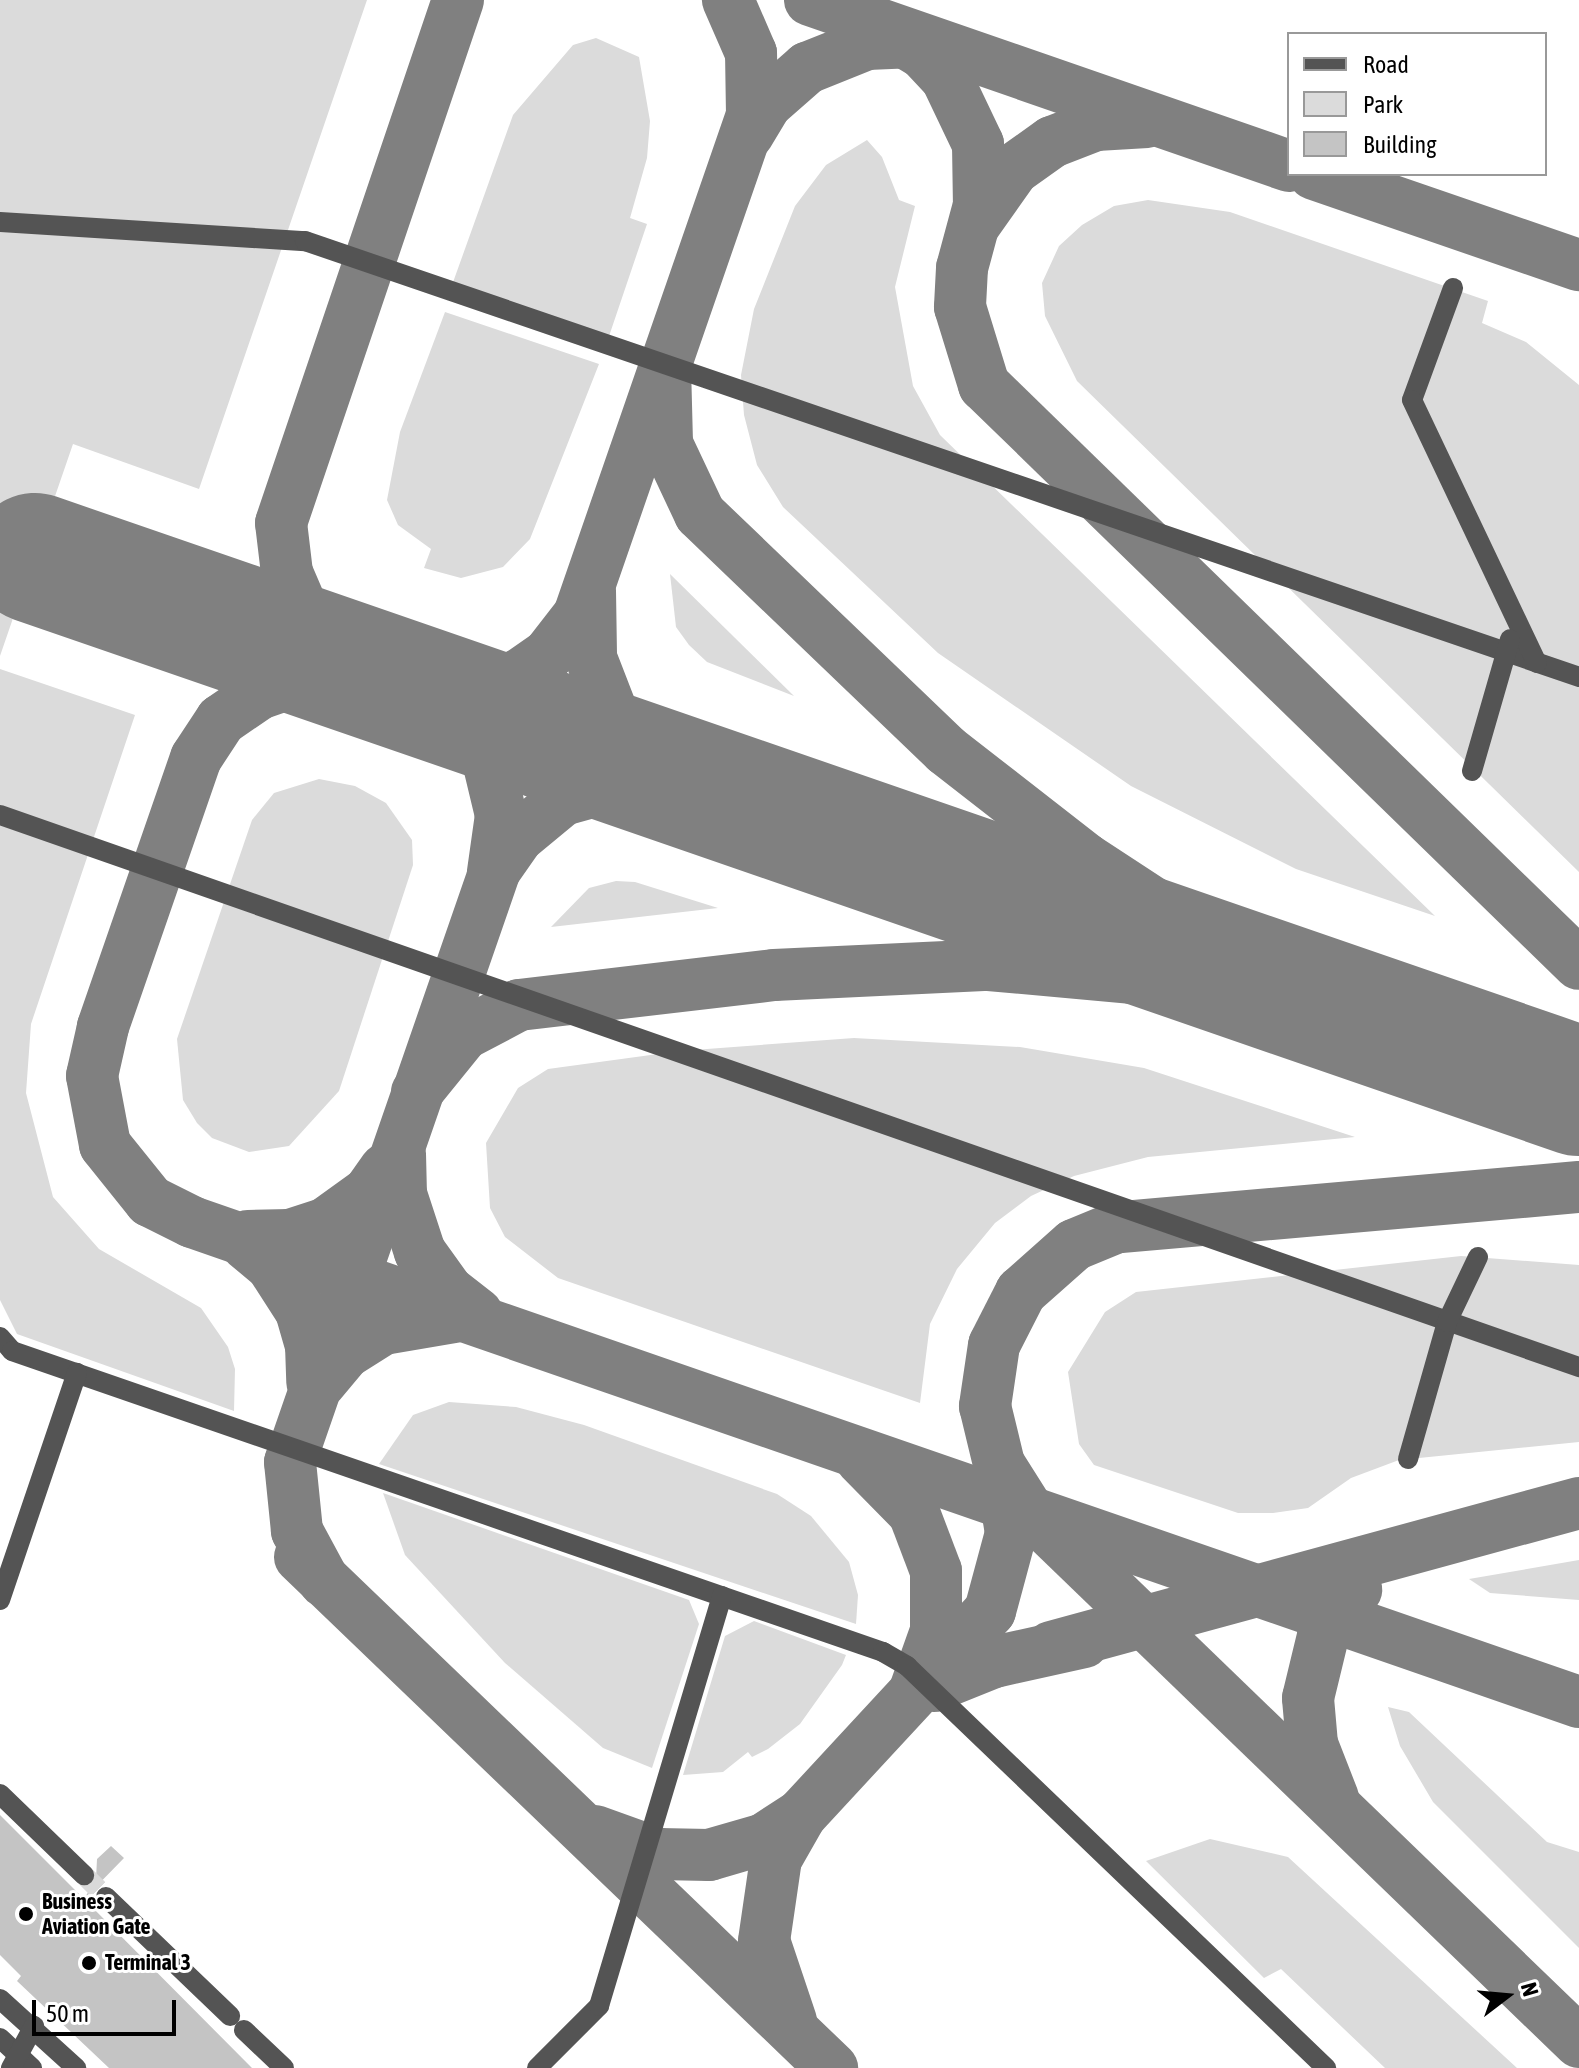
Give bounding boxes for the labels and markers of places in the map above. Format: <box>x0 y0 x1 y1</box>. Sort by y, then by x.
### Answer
place label: Business Aviation Gate <box>42 1888 151 1940</box>
marker: Business Aviation Gate <box>17 1905 35 1923</box>
place label: Terminal 3 <box>105 1950 191 1976</box>
marker: Terminal 3 <box>80 1954 98 1972</box>

